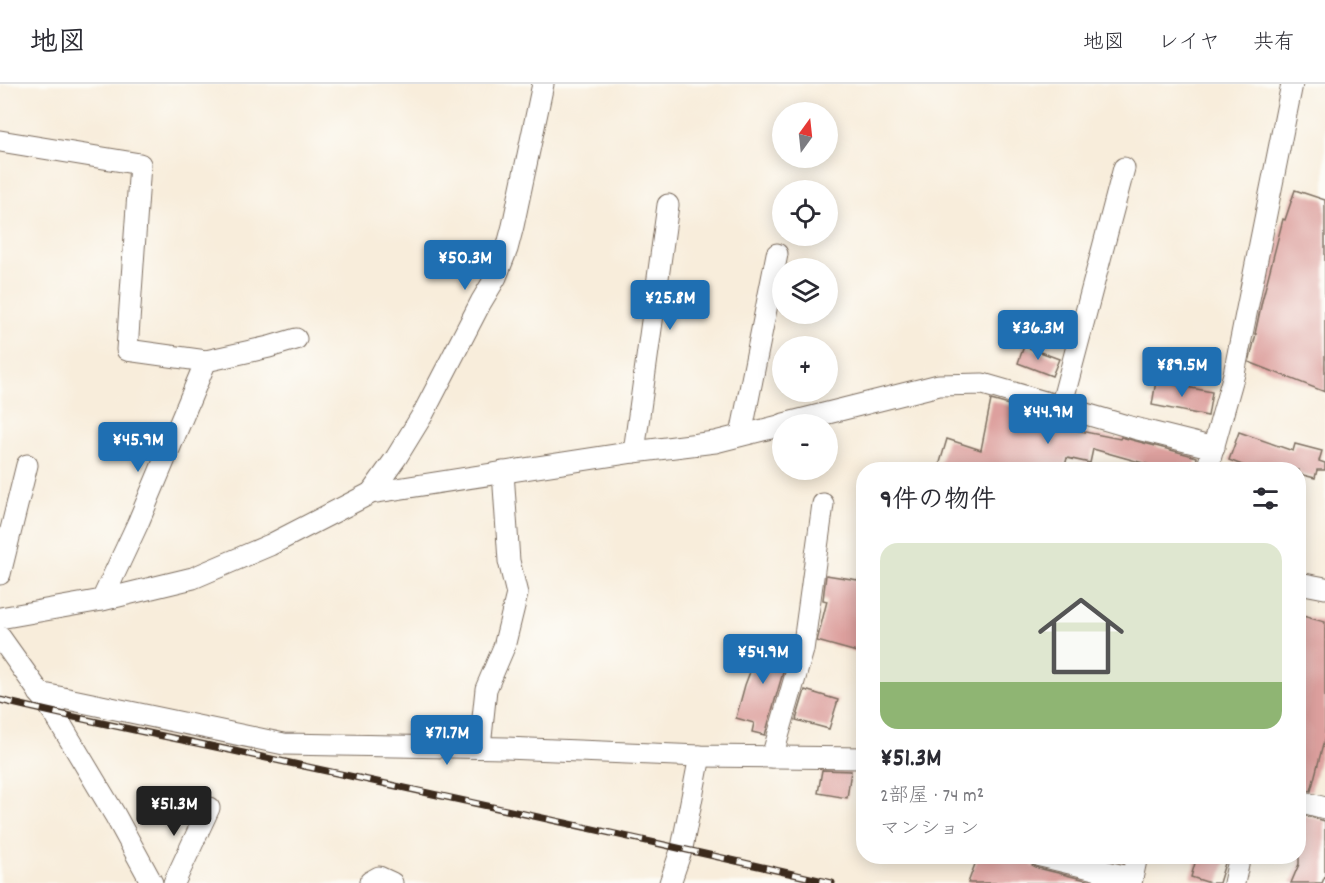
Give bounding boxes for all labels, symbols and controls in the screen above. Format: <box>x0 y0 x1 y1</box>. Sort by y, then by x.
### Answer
text: 地図 <box>30 25 86 65</box>
text: 地図 <box>1083 29 1125 59</box>
text: レイヤ <box>1158 29 1220 59</box>
text: 共有 <box>1253 29 1295 59</box>
north arrow <box>772 102 838 168</box>
map controls <box>772 102 838 480</box>
button: locate <box>772 180 838 246</box>
pin: ¥50.3M <box>416 240 514 291</box>
text: ¥50.3M <box>438 245 492 273</box>
button: layers <box>772 258 838 324</box>
pin: ¥25.8M <box>621 280 719 331</box>
text: ¥25.8M <box>645 285 695 313</box>
pin: ¥36.3M <box>989 310 1087 361</box>
text: ¥36.3M <box>1012 315 1064 343</box>
button: + <box>772 336 838 402</box>
pin: ¥89.5M <box>1133 347 1231 398</box>
text: ¥89.5M <box>1156 352 1208 380</box>
pin: ¥44.9M <box>999 394 1097 445</box>
text: ¥44.9M <box>1023 399 1073 427</box>
button: − <box>772 414 838 480</box>
pin: ¥45.9M <box>89 422 187 473</box>
text: ¥45.9M <box>112 427 164 455</box>
icon: filters <box>1249 482 1282 515</box>
text: 9件の物件 <box>880 483 996 520</box>
icon: home <box>1027 582 1135 690</box>
pin: ¥54.9M <box>714 634 812 685</box>
text: ¥54.9M <box>737 639 789 667</box>
pin: ¥71.7M <box>398 715 496 766</box>
text: ¥71.7M <box>425 720 469 748</box>
text: ¥51.3M <box>880 741 941 778</box>
text: 2部屋 · 74 m² <box>880 783 984 811</box>
pin: ¥51.3M <box>125 786 223 837</box>
text: ¥51.3M <box>150 791 198 819</box>
text: マンション <box>880 816 979 844</box>

